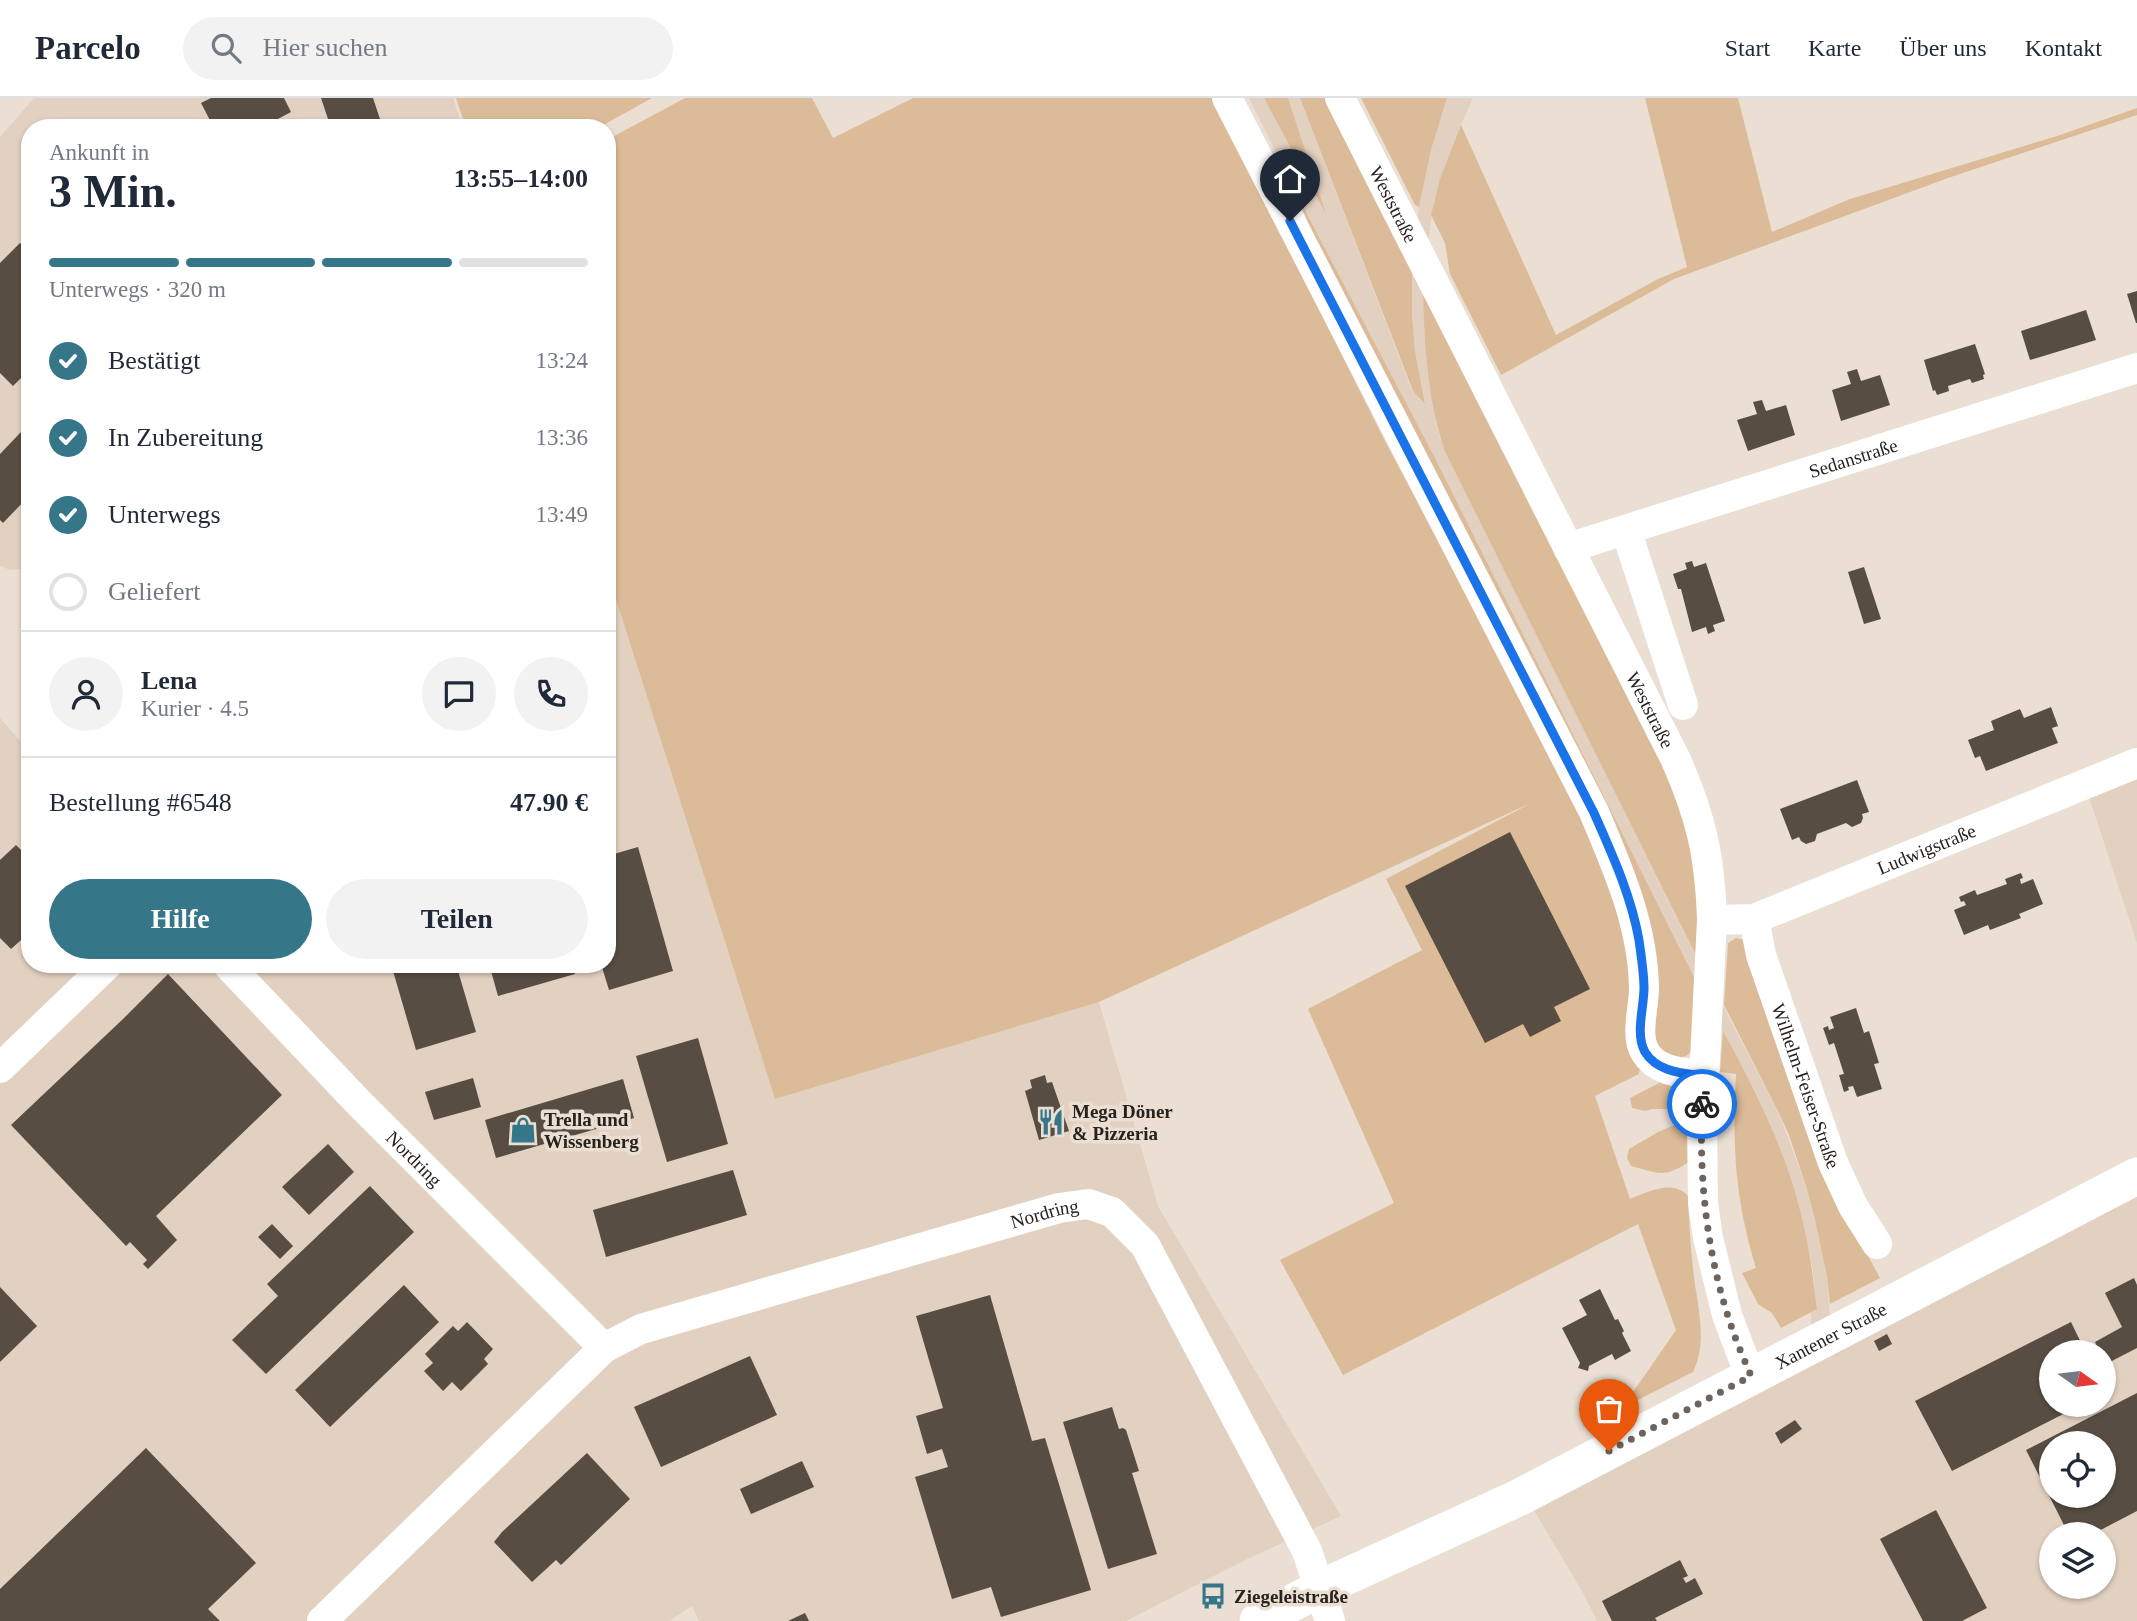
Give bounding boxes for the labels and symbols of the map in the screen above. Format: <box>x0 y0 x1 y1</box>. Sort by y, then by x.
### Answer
pin <box>1260 149 1320 221</box>
street label: Weststraße <box>1366 162 1422 246</box>
street label: Sedanstraße <box>1806 434 1900 482</box>
street label: Weststraße <box>1622 668 1679 751</box>
street label: Ludwigstraße <box>1874 819 1979 878</box>
street label: Wilhelm-Feiser-Straße <box>1768 1001 1845 1172</box>
courier <box>1667 1069 1737 1139</box>
place label: Mega Döner & Pizzeria <box>1072 1101 1173 1144</box>
restaurant icon: Mega Döner & Pizzeria <box>1036 1107 1066 1137</box>
place label: Trella und Wissenberg <box>544 1109 639 1152</box>
shop icon: Trella und Wissenberg <box>508 1115 538 1145</box>
street label: Nordring <box>382 1126 447 1191</box>
street label: Nordring <box>1008 1195 1080 1232</box>
street label: Xantener Straße <box>1771 1298 1890 1373</box>
north arrow <box>2039 1340 2116 1418</box>
pin <box>1579 1379 1639 1451</box>
bus stop icon: Ziegeleistraße <box>1198 1581 1228 1611</box>
place label: Ziegeleistraße <box>1234 1586 1348 1607</box>

